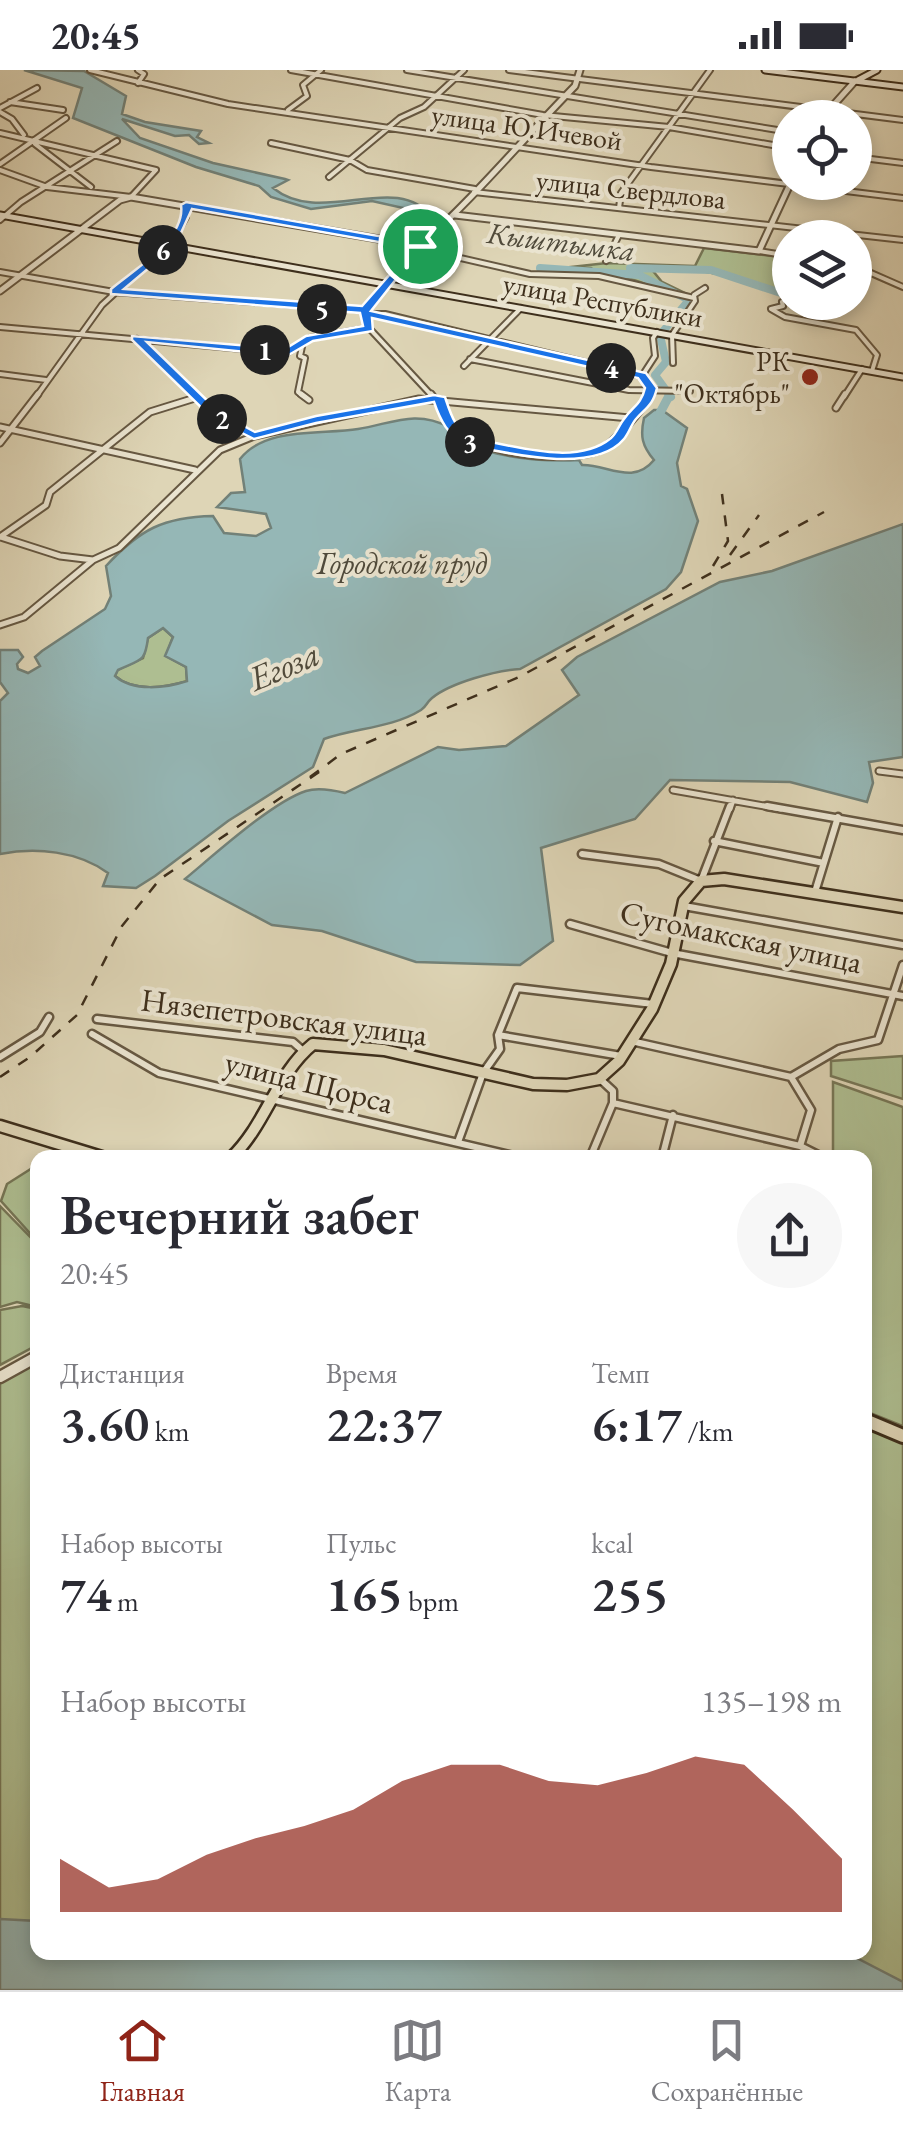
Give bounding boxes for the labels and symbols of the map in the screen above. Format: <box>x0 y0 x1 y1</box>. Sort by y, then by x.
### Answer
street label: улица Ю.Ичевой <box>430 96 625 158</box>
street label: улица Свердлова <box>534 161 728 217</box>
pin <box>378 204 463 289</box>
water label: Кыштымка <box>484 213 637 270</box>
pin: 6 <box>138 225 188 275</box>
street label: улица Республики <box>500 265 706 335</box>
pin: 5 <box>297 284 347 334</box>
pin: 1 <box>240 325 290 375</box>
pin: 4 <box>586 343 636 393</box>
place label: РК "Октябрь" <box>674 343 790 411</box>
marker: РК "Октябрь" <box>799 366 821 388</box>
pin: 2 <box>197 394 247 444</box>
pin: 3 <box>445 417 495 467</box>
water label: Городской пруд <box>316 544 487 583</box>
water label: Егоза <box>240 631 326 701</box>
street label: Сугомакская улица <box>616 891 866 983</box>
street label: Нязепетровская улица <box>138 979 430 1055</box>
street label: улица Щорса <box>220 1041 398 1123</box>

